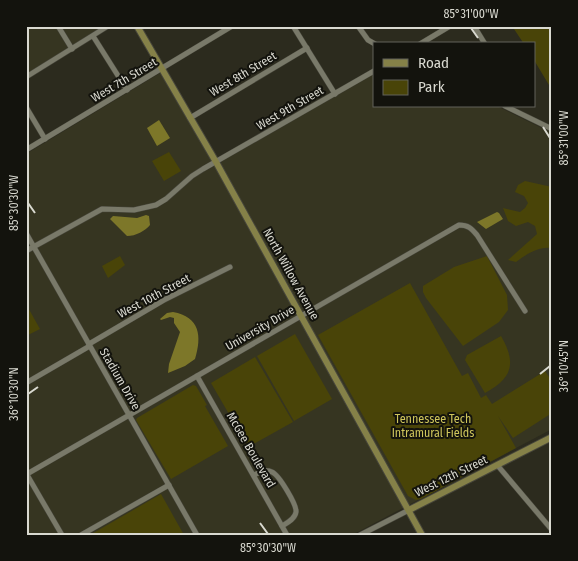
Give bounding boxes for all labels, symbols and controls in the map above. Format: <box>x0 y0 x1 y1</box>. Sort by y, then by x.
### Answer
text: 85°31'00"W <box>443 7 499 21</box>
legend <box>373 42 536 108</box>
street label: West 8th Street <box>207 49 279 99</box>
text: Road <box>418 54 449 72</box>
street label: West 7th Street <box>89 55 159 105</box>
text: Park <box>418 78 445 96</box>
street label: West 9th Street <box>254 83 326 133</box>
text: 85°31'00"W <box>557 110 571 166</box>
text: 85°30'30"W <box>7 175 21 231</box>
street label: North Willow Avenue <box>260 226 322 322</box>
street label: West 10th Street <box>115 271 193 321</box>
street label: University Drive <box>223 303 297 353</box>
text: 36°10'45"N <box>557 340 571 392</box>
street label: Stadium Drive <box>97 346 143 412</box>
text: 36°10'30"N <box>7 367 21 421</box>
street label: McGee Boulevard <box>224 410 278 490</box>
park label: Tennessee Tech Intramural Fields <box>392 412 474 440</box>
street label: West 12th Street <box>412 452 490 500</box>
text: 85°30'30"W <box>240 541 296 555</box>

